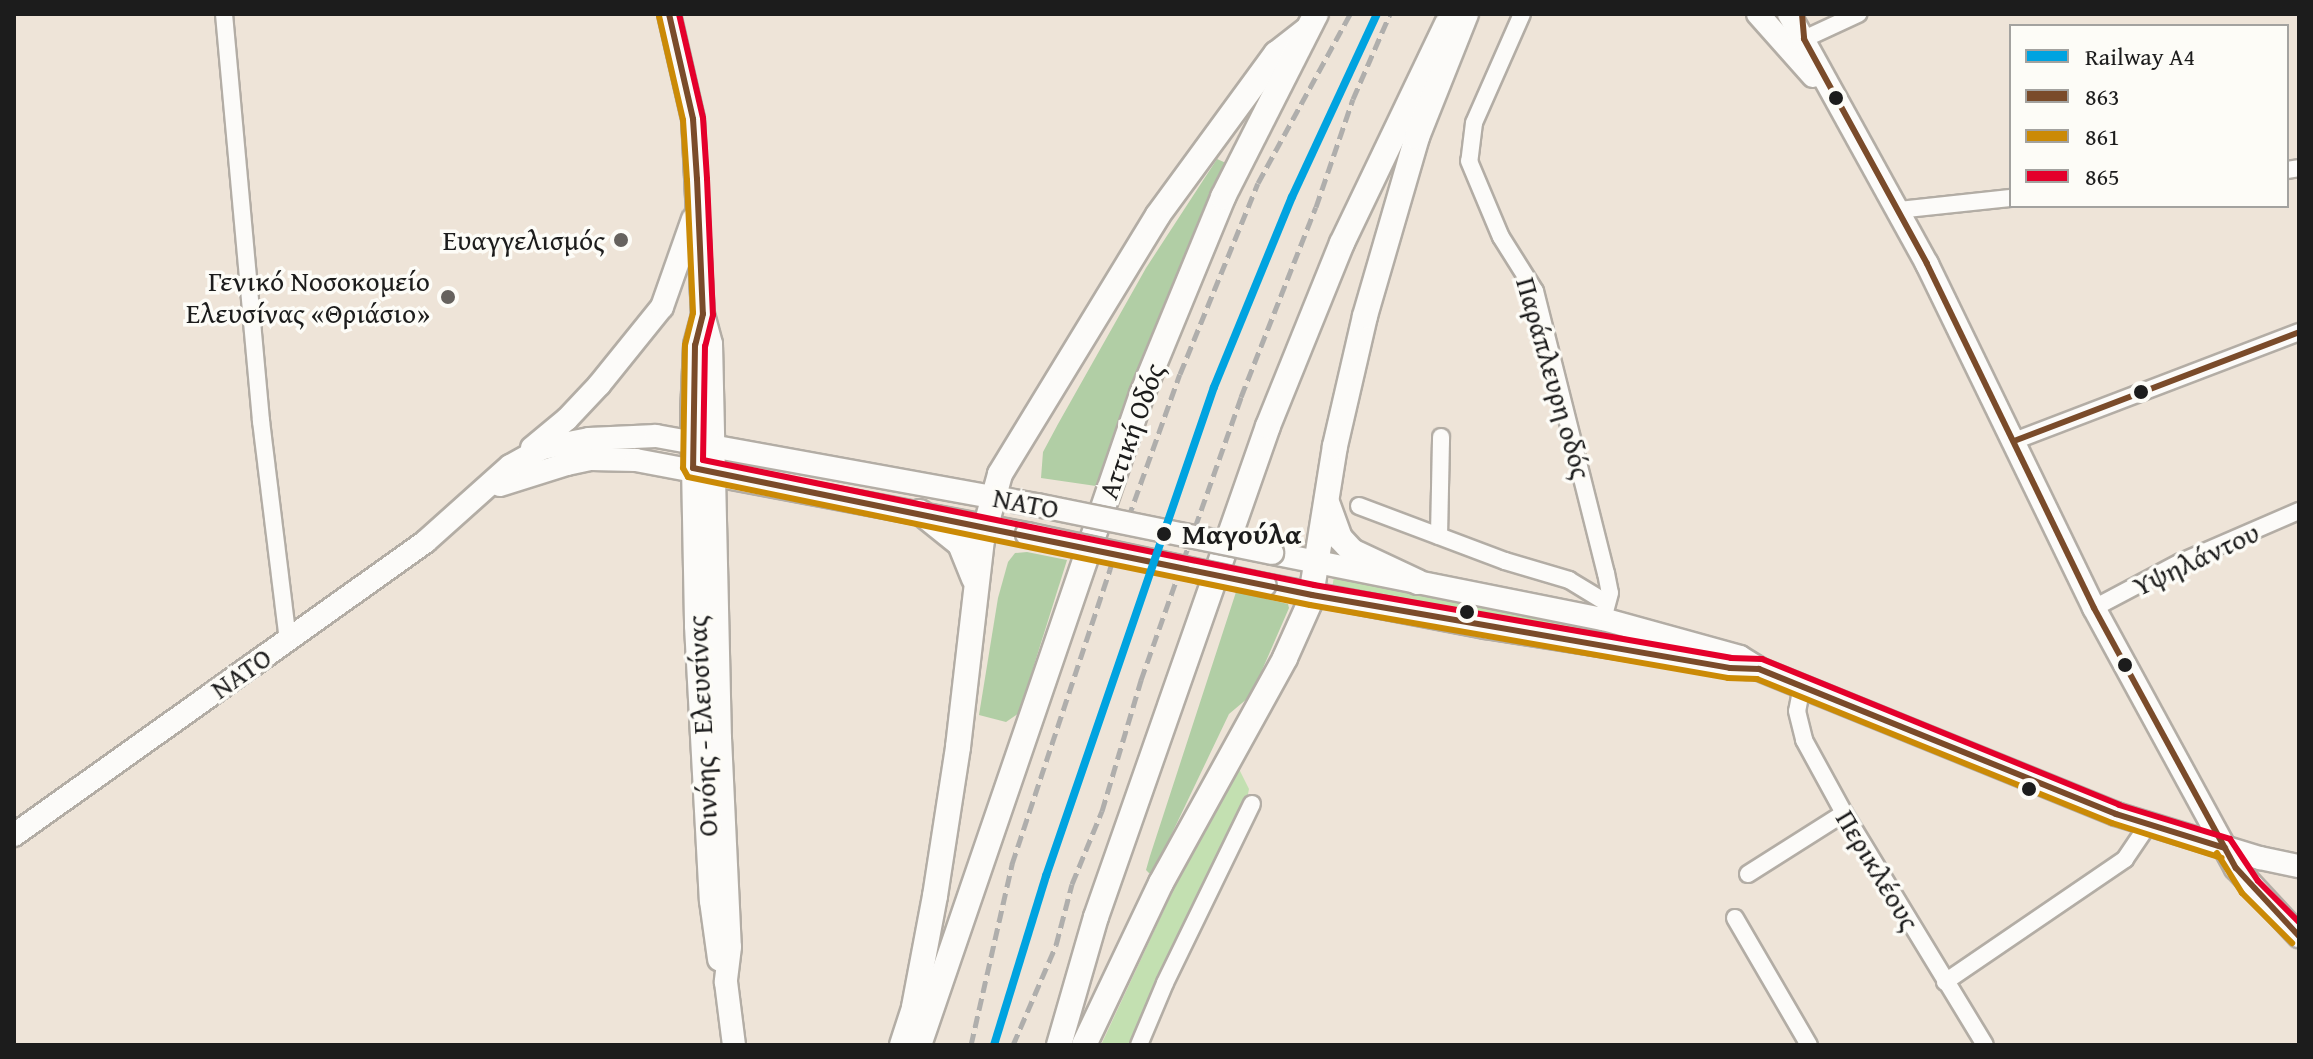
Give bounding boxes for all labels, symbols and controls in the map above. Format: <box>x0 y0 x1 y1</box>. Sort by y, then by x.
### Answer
legend <box>2009 24 2289 208</box>
text: Railway A4 <box>2085 39 2195 74</box>
text: 863 <box>2085 79 2120 114</box>
unlabelled marker <box>1828 90 1844 106</box>
text: 861 <box>2085 119 2120 154</box>
text: 865 <box>2085 159 2120 194</box>
place label: Ευαγγελισμός <box>443 223 605 257</box>
marker: Ευαγγελισμός <box>612 231 630 249</box>
place label: Γενικό Νοσοκομείο Ελευσίνας «Θριάσιο» <box>186 264 430 330</box>
street label: Παράπλευρη οδός <box>1509 273 1599 483</box>
marker: Γενικό Νοσοκομείο Ελευσίνας «Θριάσιο» <box>437 286 459 308</box>
street label: Αττική Οδός <box>1091 359 1171 503</box>
unlabelled marker <box>2133 384 2149 400</box>
street label: ΝΑΤΟ <box>990 480 1062 526</box>
street label: Υψηλάντου <box>2128 515 2264 603</box>
place label: Μαγούλα <box>1182 517 1302 551</box>
marker: Μαγούλα <box>1153 523 1175 545</box>
unlabelled marker <box>1459 604 1475 620</box>
street label: Οινόης - Ελευσίνας <box>679 615 725 837</box>
street label: ΝΑΤΟ <box>204 640 278 706</box>
unlabelled marker <box>2117 657 2133 673</box>
unlabelled marker <box>2021 781 2037 797</box>
street label: Περικλέους <box>1829 804 1927 936</box>

